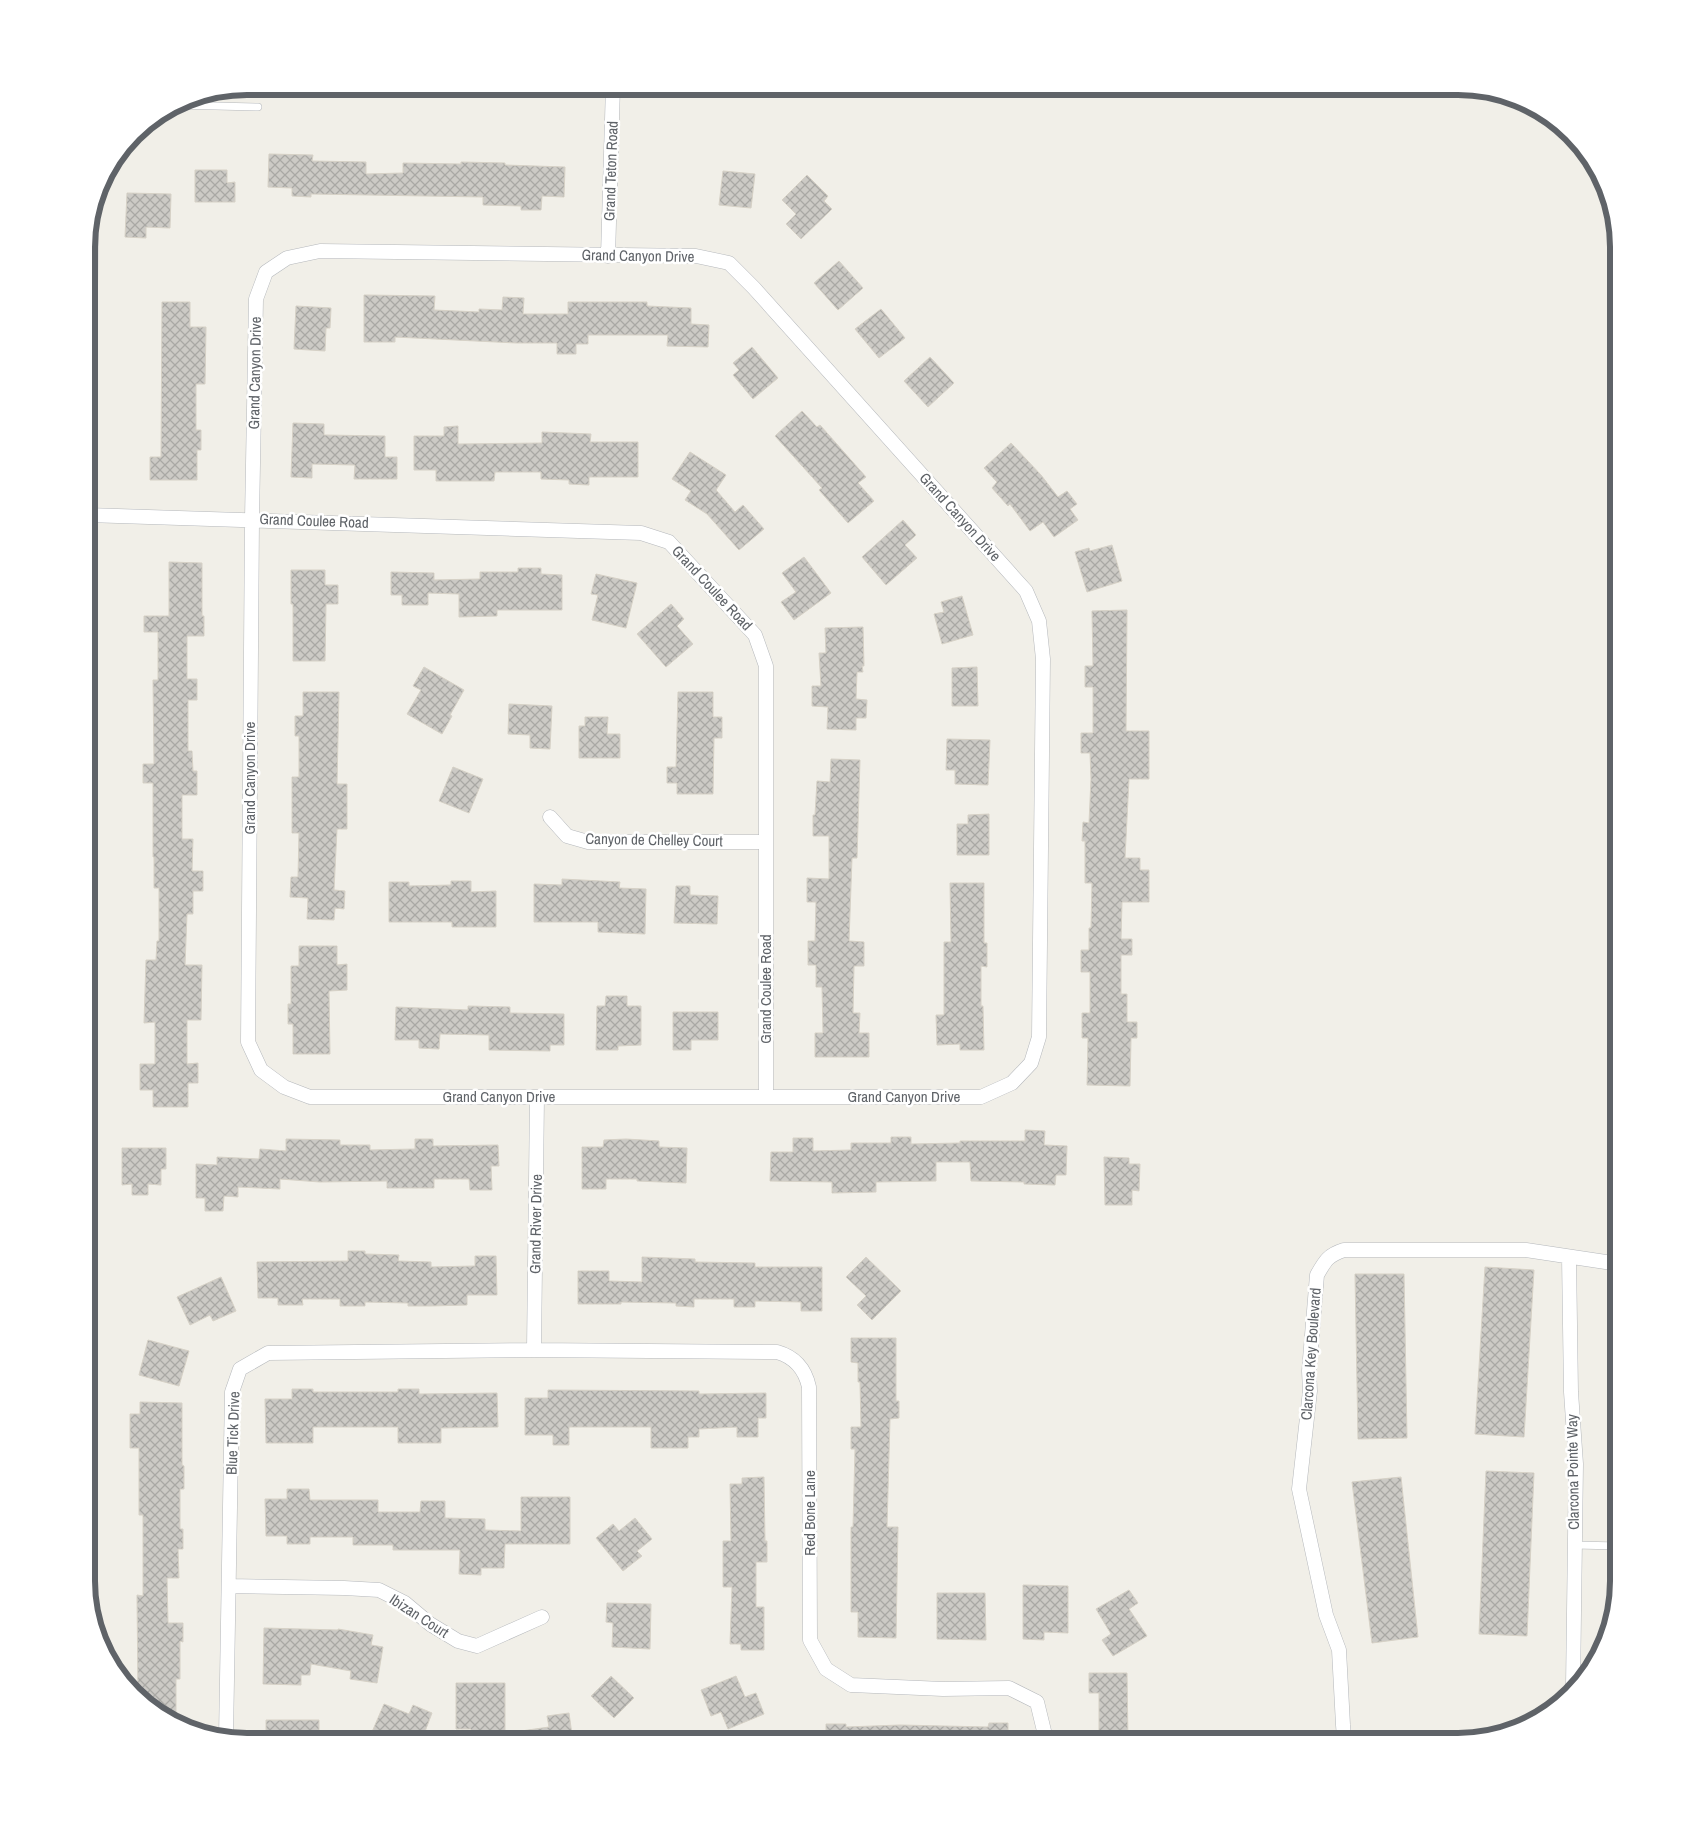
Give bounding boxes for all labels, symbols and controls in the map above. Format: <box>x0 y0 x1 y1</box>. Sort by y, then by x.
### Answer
street label: Grand Teton Road <box>598 120 623 221</box>
street label: Grand Canyon Drive <box>581 244 695 267</box>
street label: Grand Canyon Drive <box>243 316 266 430</box>
street label: Grand Canyon Drive <box>915 468 1006 566</box>
street label: Grand Coulee Road <box>259 508 369 533</box>
street label: Grand Coulee Road <box>667 540 757 635</box>
street label: Grand Canyon Drive <box>239 721 260 834</box>
street label: Canyon de Chelley Court <box>585 828 723 851</box>
street label: Grand Coulee Road <box>755 934 776 1044</box>
street label: Grand Canyon Drive <box>443 1086 556 1107</box>
street label: Grand Canyon Drive <box>848 1086 961 1107</box>
street label: Grand River Drive <box>524 1174 547 1274</box>
street label: Clarcona Key Boulevard <box>1295 1287 1326 1421</box>
street label: Blue Tick Drive <box>221 1391 244 1475</box>
street label: Clarcona Pointe Way <box>1561 1413 1584 1530</box>
street label: Red Bone Lane <box>799 1470 820 1556</box>
street label: Ibizan Court <box>385 1589 454 1643</box>

